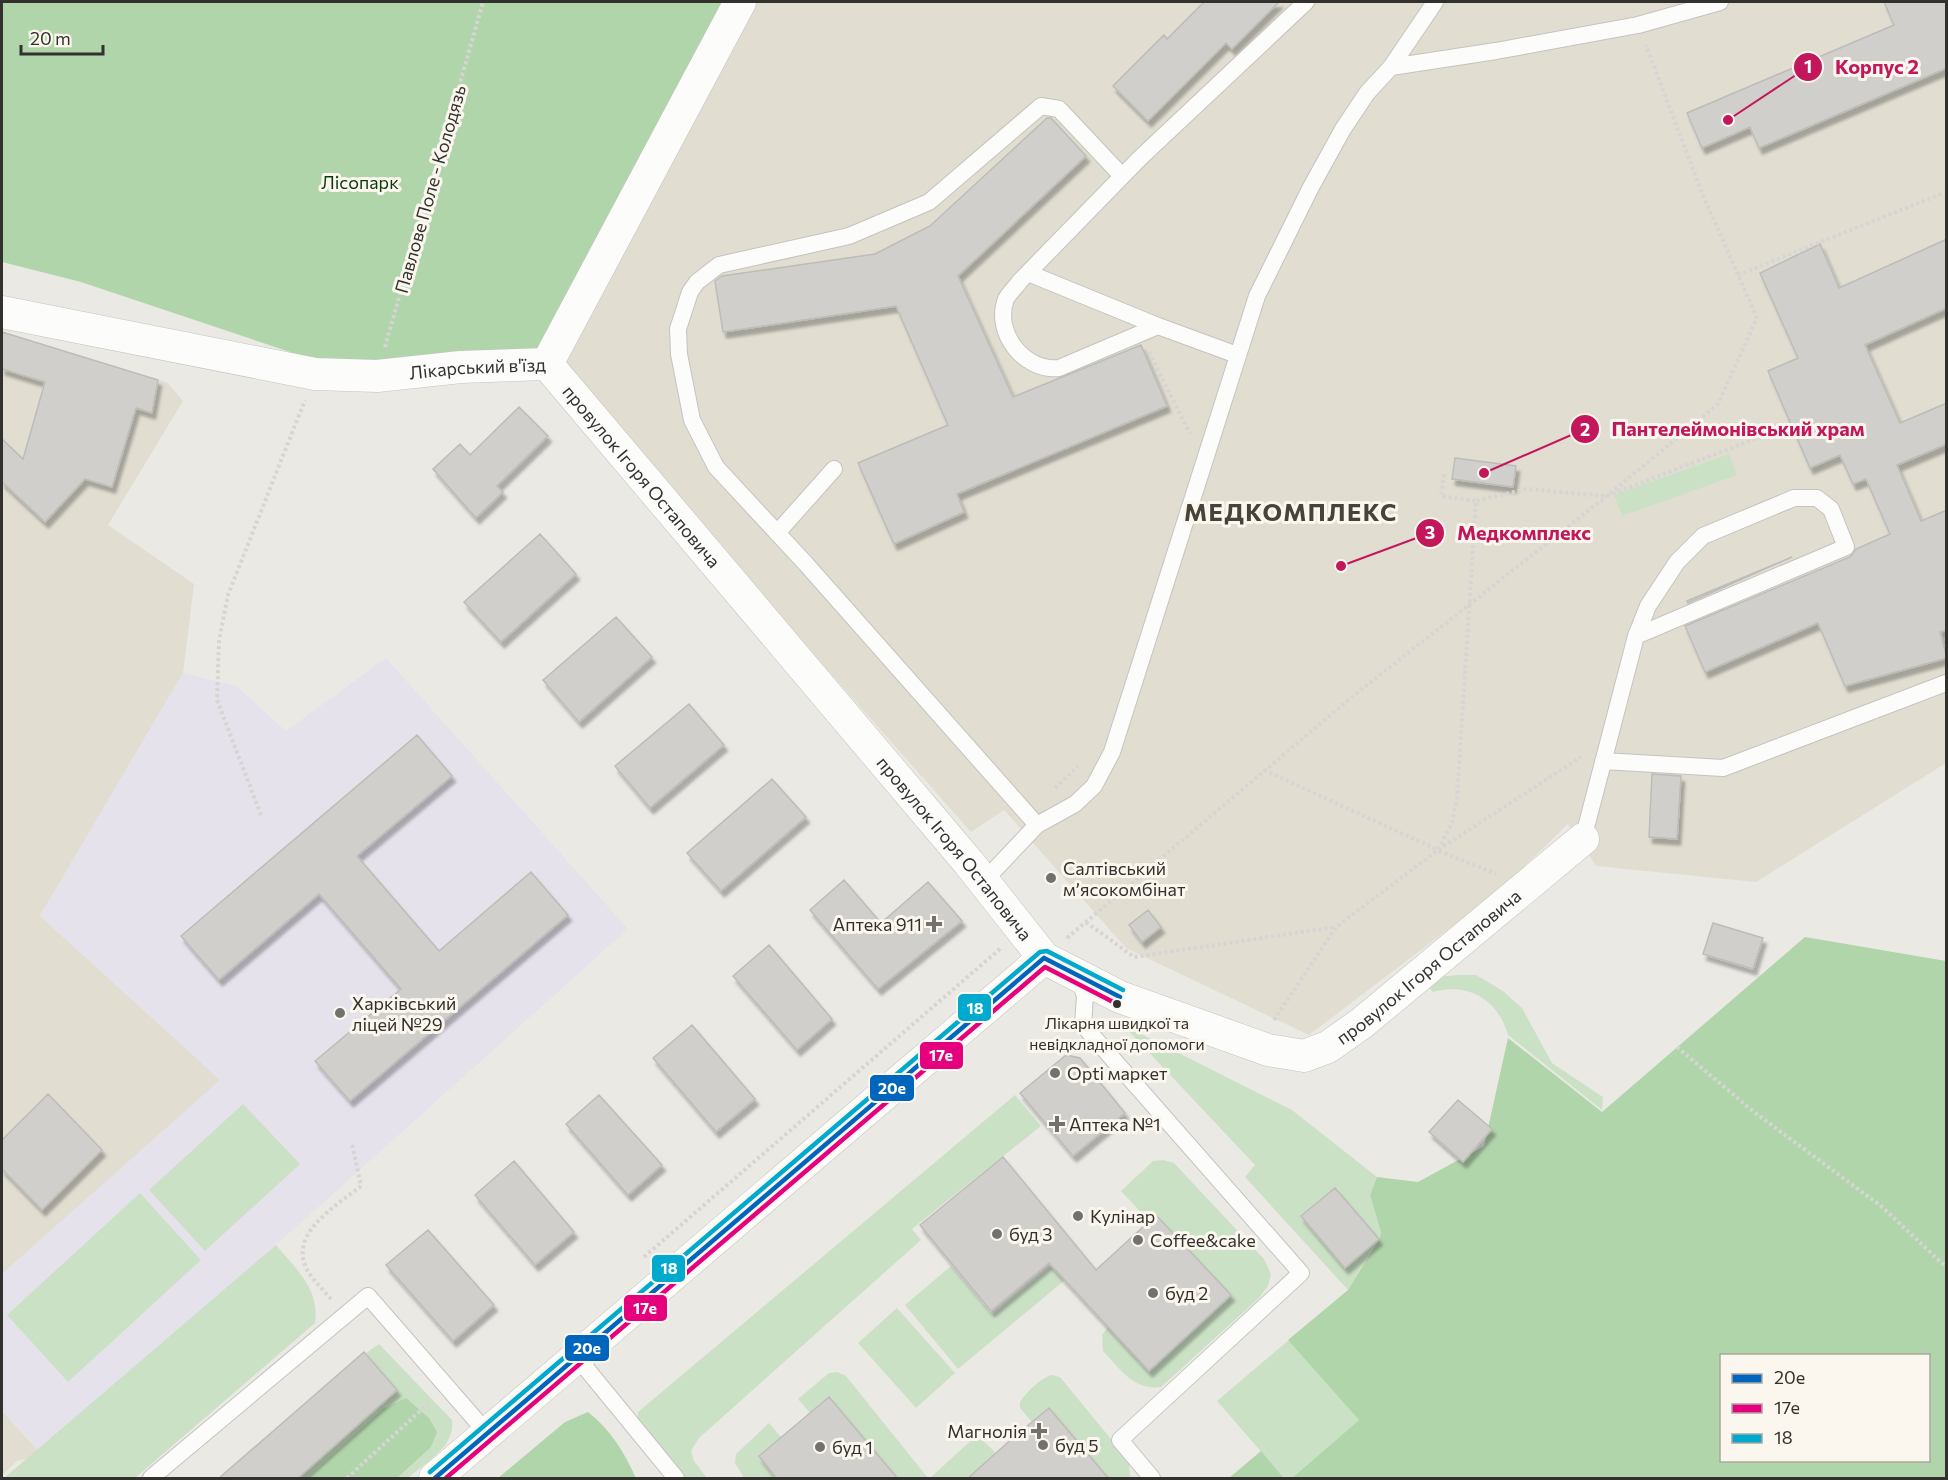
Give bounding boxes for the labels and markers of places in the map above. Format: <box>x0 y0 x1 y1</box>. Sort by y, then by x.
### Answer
callout: Корпус 2 <box>1793 48 1931 86</box>
callout: Пантелеймонівський храм <box>1570 410 1877 448</box>
callout: Медкомплекс <box>1415 514 1603 552</box>
place label: Салтівський мʼясокомбінат <box>1063 857 1186 900</box>
marker: Салтівський мʼясокомбінат <box>1044 871 1058 885</box>
place label: Аптека 911 <box>833 913 922 935</box>
marker: Аптека 911 <box>927 917 941 931</box>
place label: Харківський ліцей №29 <box>352 992 456 1035</box>
marker: Лікарня швидкої та невідкладної допомоги <box>1111 998 1123 1010</box>
marker: Харківський ліцей №29 <box>333 1006 347 1020</box>
place label: Лікарня швидкої та невідкладної допомоги <box>1029 1013 1205 1053</box>
place label: Opti маркет <box>1067 1062 1168 1084</box>
marker: Opti маркет <box>1048 1066 1062 1080</box>
place label: Аптека №1 <box>1069 1113 1161 1135</box>
marker: Аптека №1 <box>1050 1117 1064 1131</box>
place label: Кулінар <box>1090 1205 1155 1227</box>
marker: Кулінар <box>1071 1209 1085 1223</box>
place label: буд 3 <box>1009 1223 1053 1245</box>
marker: буд 3 <box>990 1227 1004 1241</box>
place label: Coffee&cake <box>1150 1229 1256 1251</box>
marker: Coffee&cake <box>1131 1233 1145 1247</box>
place label: буд 2 <box>1165 1282 1208 1304</box>
marker: буд 2 <box>1146 1286 1160 1300</box>
place label: Магнолія <box>947 1420 1027 1442</box>
marker: Магнолія <box>1032 1424 1046 1438</box>
place label: буд 5 <box>1055 1434 1099 1456</box>
place label: буд 1 <box>832 1436 873 1458</box>
marker: буд 5 <box>1036 1438 1050 1452</box>
marker: буд 1 <box>813 1440 827 1454</box>

